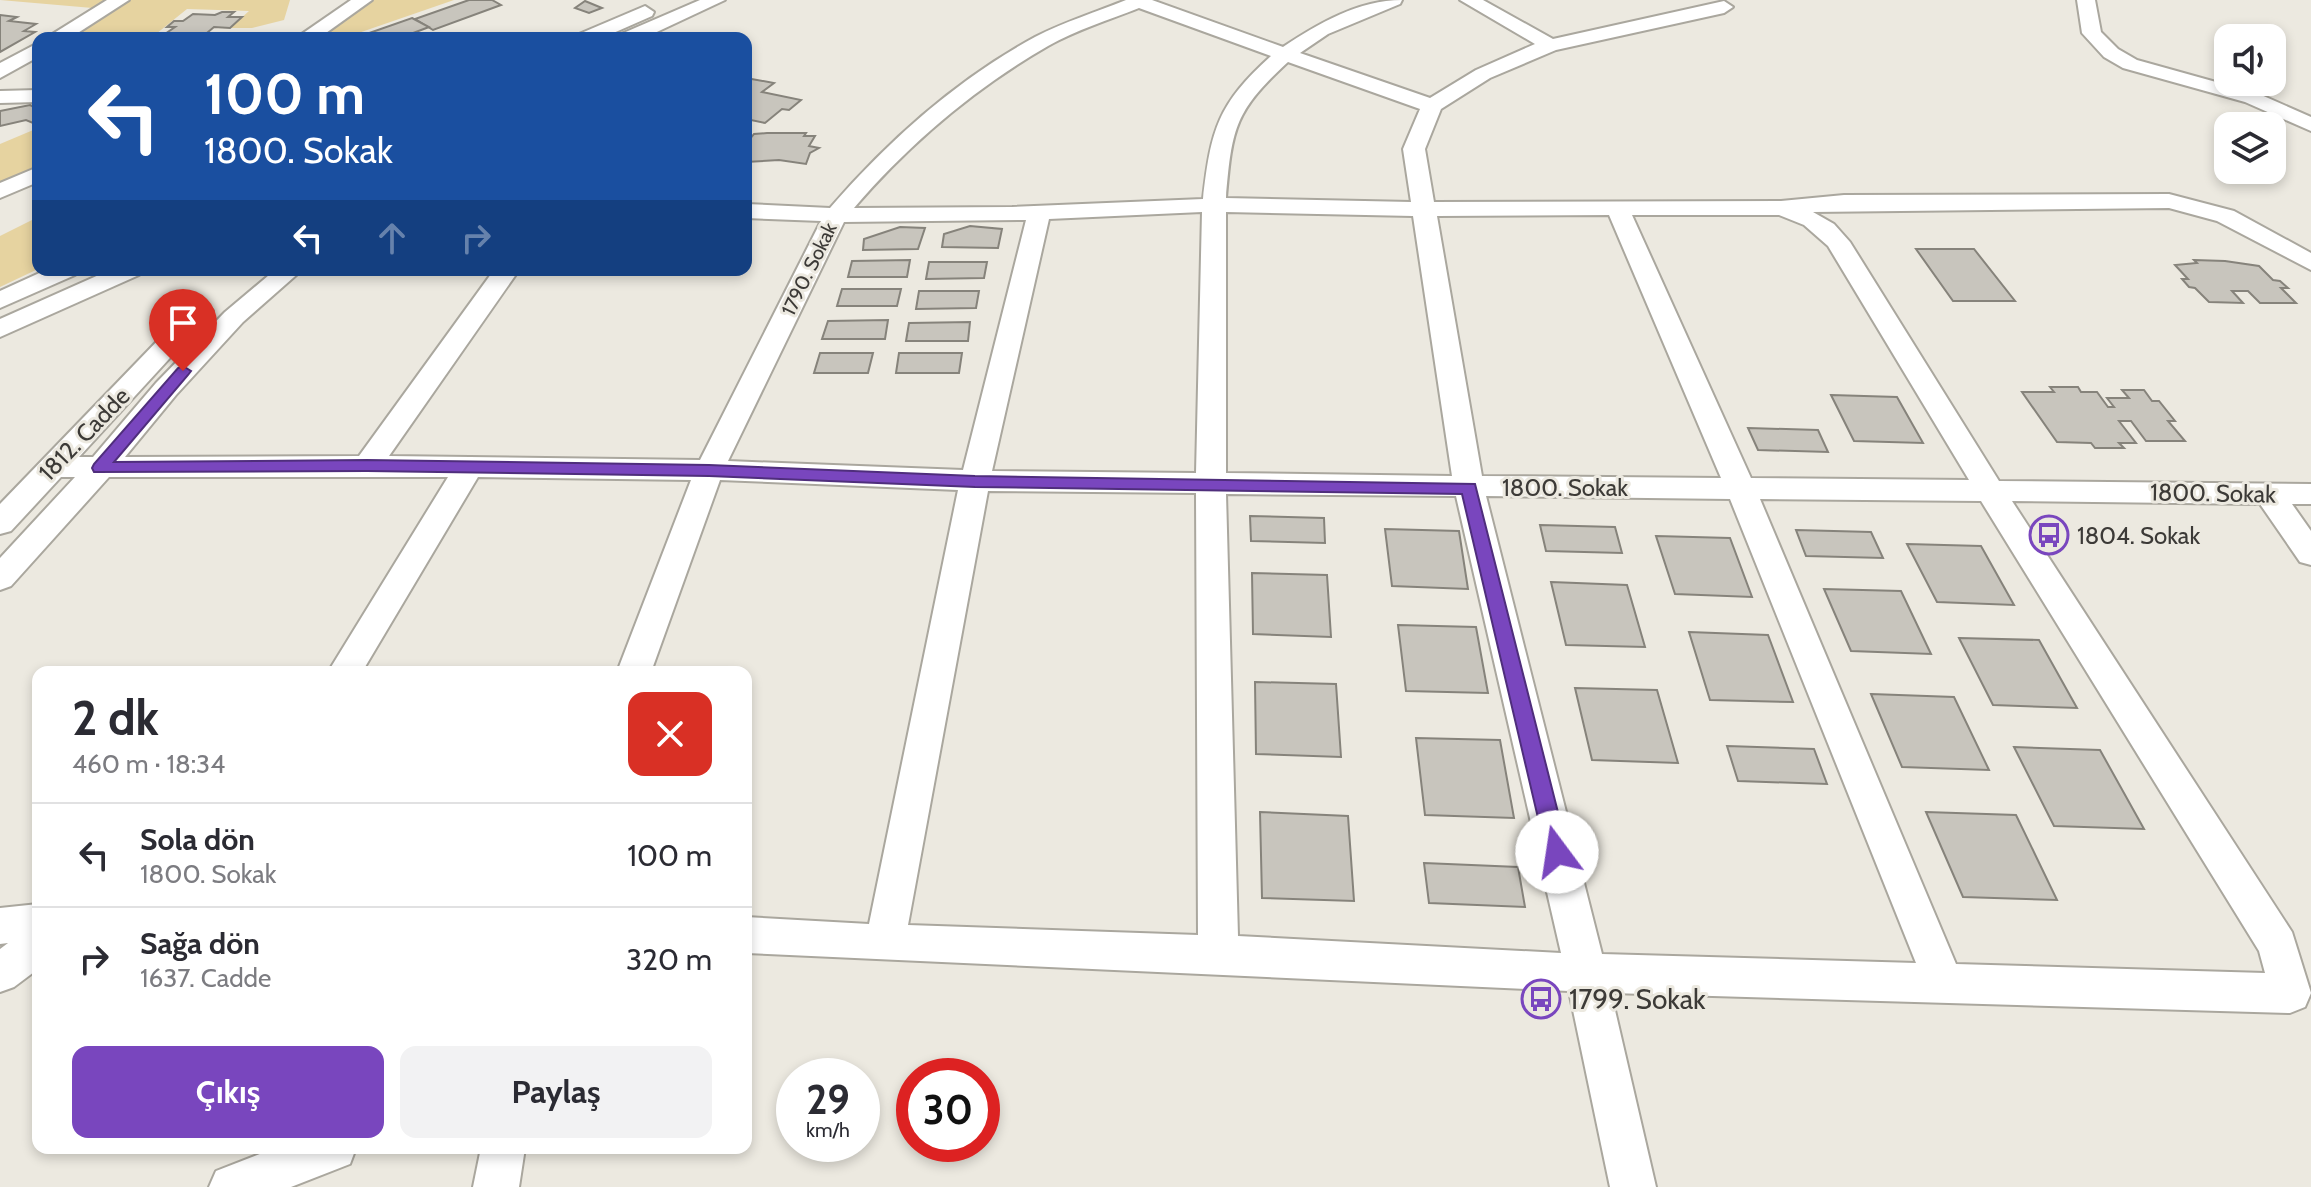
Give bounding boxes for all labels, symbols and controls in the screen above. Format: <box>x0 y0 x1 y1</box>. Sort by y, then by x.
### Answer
map controls <box>2214 24 2286 184</box>
button: sound <box>2214 24 2286 96</box>
text: 100 m <box>204 60 365 128</box>
icon: left <box>72 64 176 168</box>
button: layers <box>2214 112 2286 184</box>
text: 1800. Sokak <box>204 128 393 172</box>
icon: left <box>286 216 330 260</box>
icon: ahead <box>370 216 414 260</box>
icon: right <box>454 216 498 260</box>
street label: 1790. Sokak <box>776 219 842 319</box>
pin <box>149 289 217 371</box>
icon: arrive <box>161 301 205 345</box>
street label: 1812. Cadde <box>32 381 136 487</box>
street label: 1800. Sokak <box>1502 473 1628 502</box>
street label: 1800. Sokak <box>2150 477 2276 509</box>
bus stop icon: 1804. Sokak <box>2028 514 2070 556</box>
place label: 1804. Sokak <box>2077 521 2200 550</box>
text: 2 dk <box>72 689 159 747</box>
button: close <box>628 692 712 776</box>
text: 460 m · 18:34 <box>72 748 225 780</box>
position arrow <box>1515 810 1599 894</box>
text: Sola dön <box>140 821 255 858</box>
icon: left <box>72 833 116 877</box>
text: 100 m <box>627 837 712 874</box>
text: 1800. Sokak <box>140 858 276 890</box>
text: Sağa dön <box>140 925 260 962</box>
icon: right <box>72 937 116 981</box>
text: 320 m <box>626 941 712 978</box>
text: 1637. Cadde <box>140 962 271 994</box>
bus stop icon: 1799. Sokak <box>1520 978 1562 1020</box>
place label: 1799. Sokak <box>1569 982 1706 1016</box>
button: Çıkış <box>72 1046 384 1138</box>
button: Paylaş <box>400 1046 712 1138</box>
speed limit sign: 30 <box>896 1058 1000 1162</box>
text: 29 <box>806 1075 850 1124</box>
text: km/h <box>806 1118 850 1142</box>

